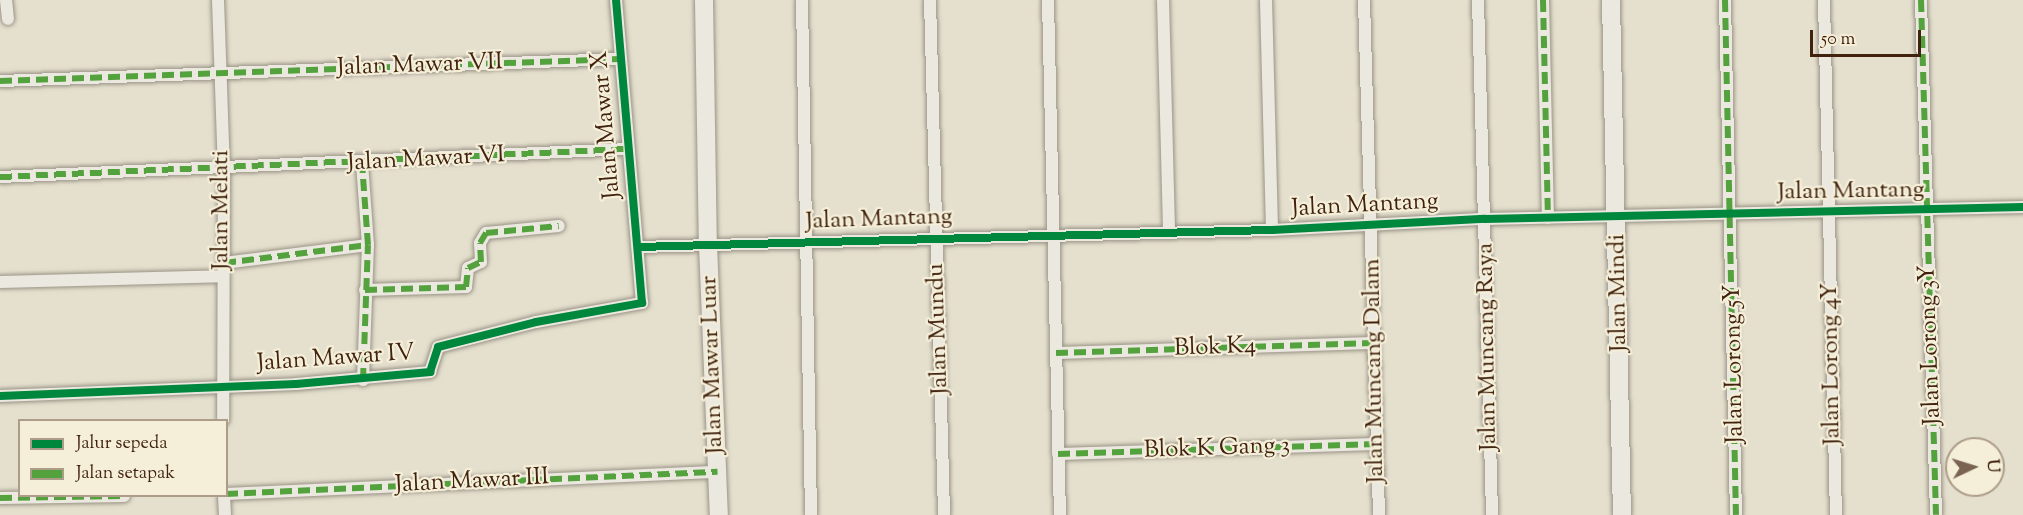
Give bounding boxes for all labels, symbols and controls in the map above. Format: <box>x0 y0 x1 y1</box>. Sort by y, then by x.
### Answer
scale bar <box>1813 18 1924 56</box>
text: 50 m <box>1821 27 1855 53</box>
street label: Jalan Mawar VII <box>337 49 503 83</box>
street label: Jalan Mawar X <box>586 50 628 200</box>
street label: Jalan Mawar VI <box>346 141 506 179</box>
street label: Jalan Melati <box>208 150 236 270</box>
street label: Jalan Mantang <box>1777 176 1925 208</box>
street label: Jalan Mantang <box>1291 188 1439 224</box>
street label: Jalan Mantang <box>805 203 953 237</box>
street label: Jalan Mindi <box>1604 234 1634 352</box>
street label: Jalan Muncang Raya <box>1472 243 1504 451</box>
street label: Jalan Muncang Dalam <box>1359 258 1391 484</box>
street label: Jalan Mundu <box>922 263 956 395</box>
street label: Jalan Lorong 3Y <box>1914 264 1948 426</box>
street label: Jalan Mawar Luar <box>695 275 731 455</box>
street label: Jalan Lorong 4Y <box>1816 282 1848 446</box>
street label: Jalan Lorong 5Y <box>1719 284 1751 444</box>
street label: Blok K4 <box>1173 332 1257 364</box>
street label: Jalan Mawar IV <box>256 339 416 379</box>
legend <box>18 419 228 497</box>
text: Jalur sepeda <box>76 431 167 457</box>
street label: Blok K Gang 3 <box>1143 432 1291 466</box>
north arrow <box>1945 437 2005 497</box>
text: U <box>1980 459 2003 473</box>
text: Jalan setapak <box>76 461 175 487</box>
street label: Jalan Mawar III <box>394 464 550 500</box>

